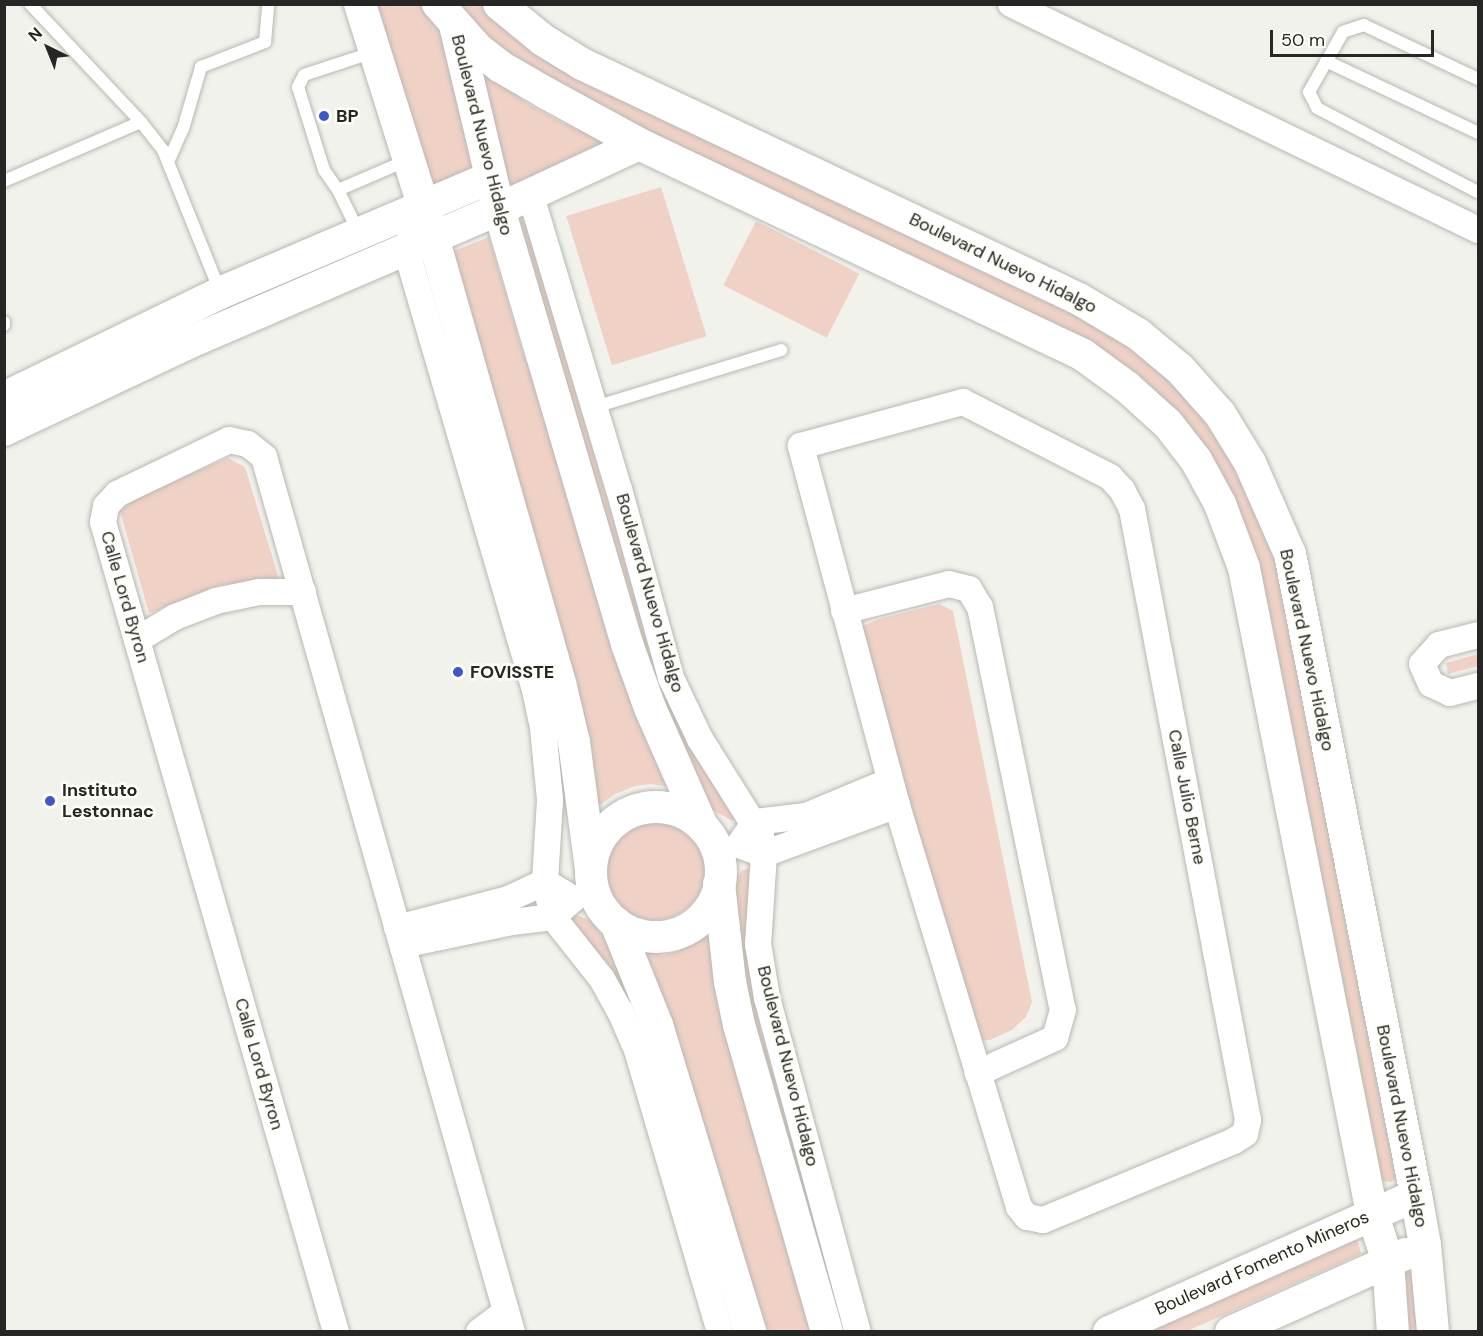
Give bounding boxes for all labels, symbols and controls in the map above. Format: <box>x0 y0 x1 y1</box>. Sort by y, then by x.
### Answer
north arrow <box>18 18 78 78</box>
scale bar <box>1273 18 1436 56</box>
text: N <box>24 23 47 46</box>
text: 50 m <box>1281 28 1325 52</box>
street label: Boulevard Nuevo Hidalgo <box>447 32 517 238</box>
place label: BP <box>336 105 359 127</box>
marker: BP <box>317 109 331 123</box>
street label: Boulevard Nuevo Hidalgo <box>906 208 1100 318</box>
street label: Boulevard Nuevo Hidalgo <box>611 491 689 695</box>
street label: Calle Lord Byron <box>96 529 154 665</box>
street label: Boulevard Nuevo Hidalgo <box>1275 547 1339 753</box>
place label: FOVISSTE <box>470 661 554 683</box>
marker: FOVISSTE <box>451 665 465 679</box>
street label: Calle Julio Berne <box>1163 728 1211 866</box>
place label: Instituto Lestonnac <box>62 780 154 822</box>
marker: Instituto Lestonnac <box>43 794 57 808</box>
street label: Boulevard Nuevo Hidalgo <box>753 963 823 1169</box>
street label: Calle Lord Byron <box>230 996 288 1132</box>
street label: Boulevard Nuevo Hidalgo <box>1372 1023 1432 1229</box>
street label: Boulevard Fomento Mineros <box>1152 1206 1372 1320</box>

